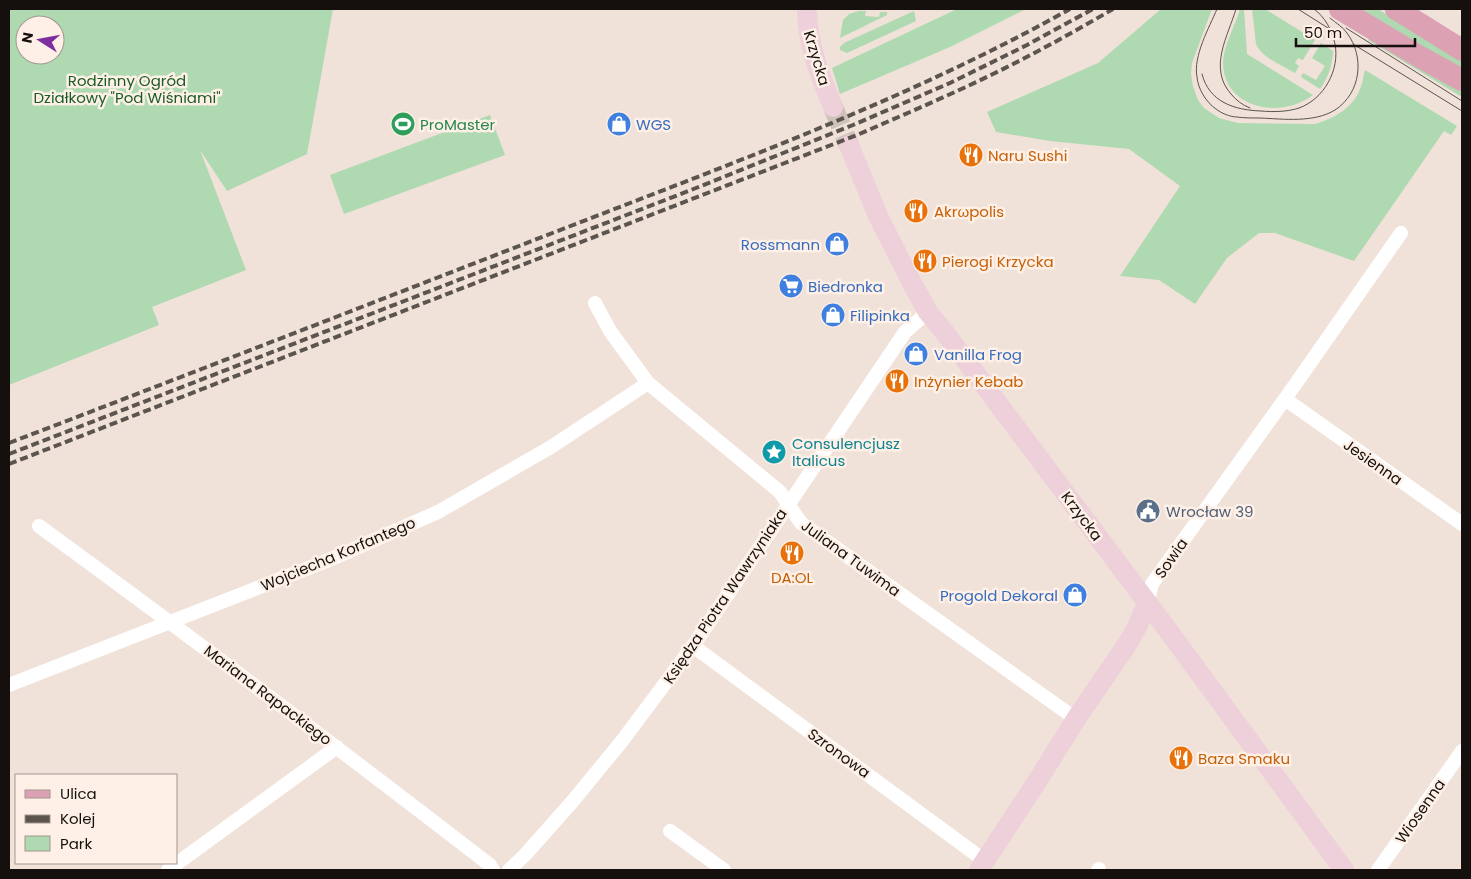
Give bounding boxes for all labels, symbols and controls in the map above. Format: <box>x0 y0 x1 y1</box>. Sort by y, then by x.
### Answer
north arrow <box>15 15 65 65</box>
scale bar <box>1296 15 1415 47</box>
text: 50 m <box>1304 22 1342 43</box>
street label: Krzycka <box>799 28 835 88</box>
text: N <box>16 30 38 45</box>
park label: Rodzinny Ogród Działkowy "Pod Wiśniami" <box>33 70 221 108</box>
sports icon: ProMaster <box>390 111 416 137</box>
shop icon: WGS <box>606 111 632 137</box>
place label: ProMaster <box>420 114 496 135</box>
place label: WGS <box>636 114 671 135</box>
restaurant icon: Naru Sushi <box>958 142 984 168</box>
place label: Naru Sushi <box>988 145 1067 166</box>
restaurant icon: Akrωpolis <box>903 198 929 224</box>
place label: Akrωpolis <box>934 201 1004 222</box>
shop icon: Rossmann <box>824 231 850 257</box>
place label: Rossmann <box>741 234 820 255</box>
restaurant icon: Pierogi Krzycka <box>912 248 938 274</box>
place label: Pierogi Krzycka <box>942 251 1054 272</box>
supermarket icon: Biedronka <box>778 273 804 299</box>
place label: Biedronka <box>808 276 883 297</box>
shop icon: Filipinka <box>820 302 846 328</box>
place label: Filipinka <box>850 305 910 326</box>
shop icon: Vanilla Frog <box>903 341 929 367</box>
place label: Vanilla Frog <box>934 344 1022 365</box>
restaurant icon: Inżynier Kebab <box>884 368 910 394</box>
place label: Inżynier Kebab <box>914 371 1023 392</box>
place label: Consulencjusz Italicus <box>792 433 900 471</box>
street label: Jesienna <box>1339 434 1407 490</box>
place icon: Consulencjusz Italicus <box>761 439 787 465</box>
street label: Krzycka <box>1057 487 1107 545</box>
public building icon: Wrocław 39 <box>1135 498 1161 524</box>
place label: Wrocław 39 <box>1166 501 1253 522</box>
street label: Księdza Piotra Wawrzyniaka <box>658 504 792 688</box>
street label: Wojciecha Korfantego <box>257 512 419 596</box>
street label: Juliana Tuwima <box>797 515 905 601</box>
street label: Sowia <box>1150 534 1192 582</box>
restaurant icon: DA:OL <box>779 540 805 566</box>
place label: DA:OL <box>771 567 814 588</box>
shop icon: Progold Dekoral <box>1062 582 1088 608</box>
place label: Progold Dekoral <box>940 585 1058 606</box>
street label: Mariana Rapackiego <box>200 640 336 750</box>
street label: Szronowa <box>804 723 874 783</box>
restaurant icon: Baza Smaku <box>1168 745 1194 771</box>
place label: Baza Smaku <box>1198 748 1290 769</box>
legend <box>15 774 178 864</box>
street label: Wiosenna <box>1390 775 1450 847</box>
text: Ulica <box>60 783 97 804</box>
text: Kolej <box>60 808 95 829</box>
text: Park <box>60 833 92 854</box>

